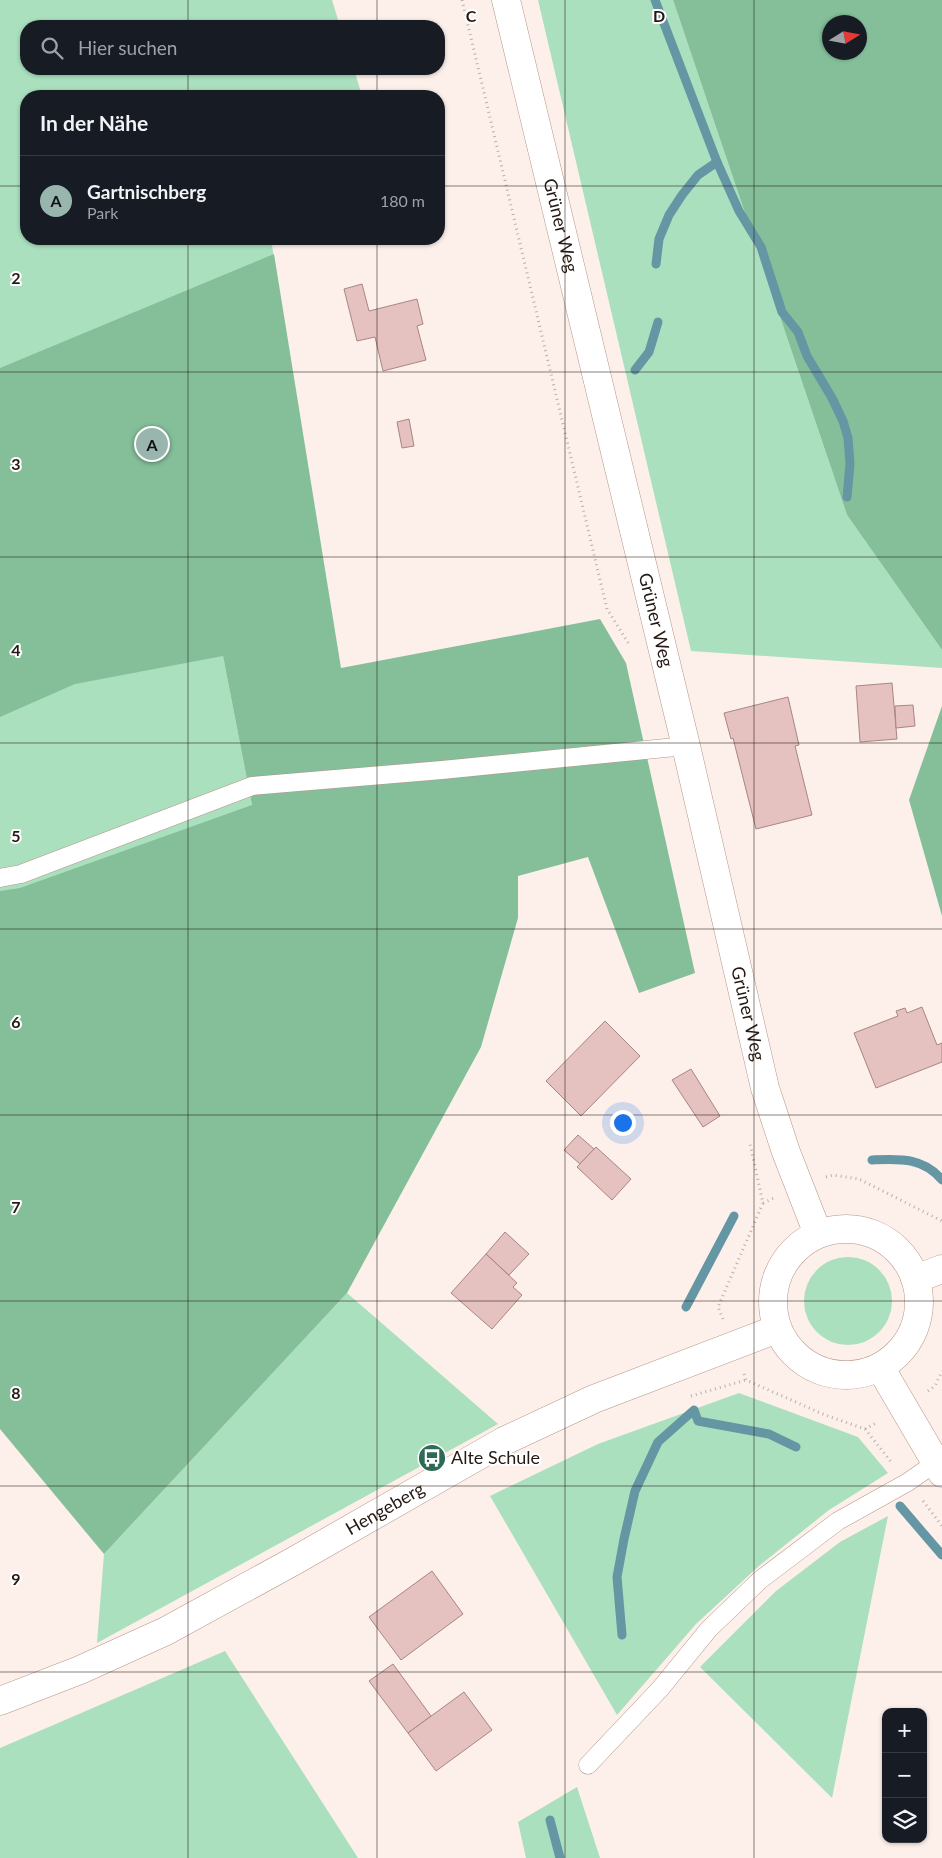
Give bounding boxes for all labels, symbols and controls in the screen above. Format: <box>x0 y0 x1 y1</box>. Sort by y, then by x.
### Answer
text: C <box>466 6 477 25</box>
text: D <box>653 6 665 25</box>
north arrow <box>822 15 867 60</box>
search box <box>20 20 445 75</box>
icon: search <box>38 34 66 62</box>
text: Hier suchen <box>78 36 177 59</box>
text: In der Nähe <box>40 110 148 135</box>
street label: Grüner Weg <box>539 176 583 275</box>
text: Gartnischberg <box>87 180 206 203</box>
text: A <box>50 191 62 210</box>
text: 180 m <box>380 191 425 210</box>
text: Park <box>87 203 118 222</box>
text: 2 <box>11 268 21 287</box>
pin: A <box>136 425 168 463</box>
text: 3 <box>11 454 21 473</box>
street label: Grüner Weg <box>635 571 679 669</box>
text: 4 <box>11 640 21 659</box>
text: 5 <box>11 826 21 845</box>
street label: Grüner Weg <box>727 964 770 1063</box>
text: 6 <box>11 1012 21 1031</box>
your location <box>610 1110 636 1136</box>
text: 7 <box>11 1197 21 1216</box>
text: 8 <box>11 1383 21 1402</box>
bus stop icon: Alte Schule <box>417 1443 447 1473</box>
place label: Alte Schule <box>451 1446 540 1468</box>
street label: Hengeberg <box>341 1477 428 1539</box>
text: 9 <box>11 1569 21 1588</box>
map controls <box>882 1708 927 1843</box>
button: + <box>882 1708 927 1753</box>
button: − <box>882 1753 927 1798</box>
button: layers <box>882 1798 927 1843</box>

